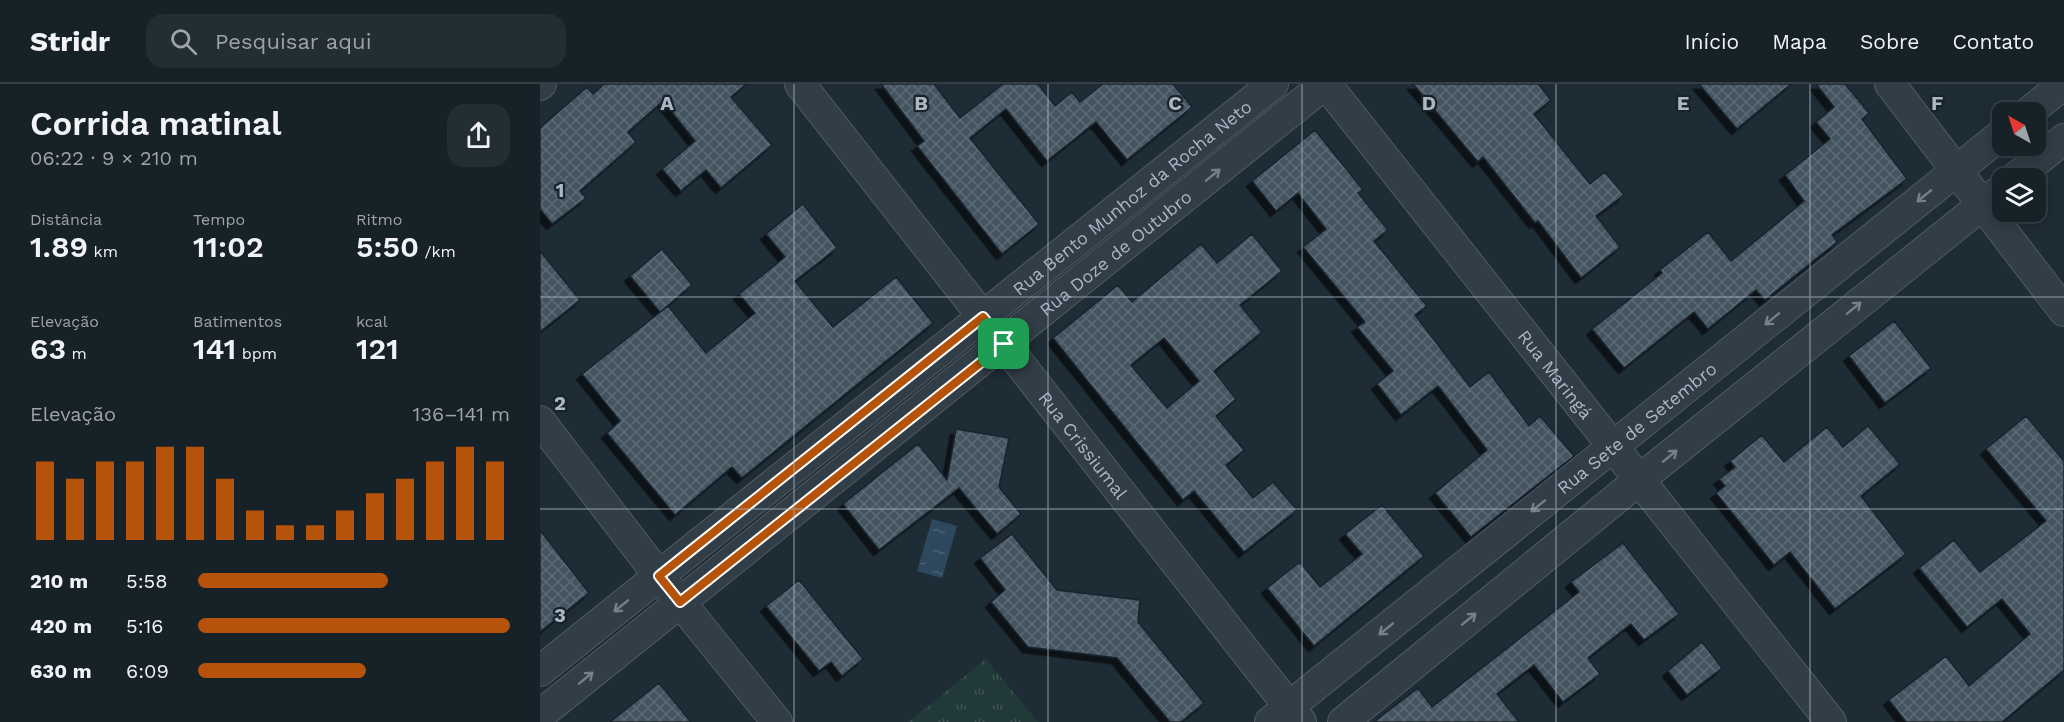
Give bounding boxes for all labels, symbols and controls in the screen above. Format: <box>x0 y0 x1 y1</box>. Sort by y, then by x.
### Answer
search box <box>146 14 566 68</box>
text: Stridr <box>30 25 110 58</box>
icon: search <box>167 25 200 58</box>
text: Pesquisar aqui <box>215 29 372 54</box>
text: Início <box>1684 29 1739 54</box>
text: Mapa <box>1772 29 1827 54</box>
text: Sobre <box>1860 29 1919 54</box>
text: Contato <box>1952 29 2034 54</box>
text: A <box>660 91 674 115</box>
text: B <box>914 91 928 115</box>
text: C <box>1168 91 1182 115</box>
text: D <box>1422 91 1436 115</box>
text: E <box>1677 91 1689 115</box>
text: F <box>1931 91 1943 115</box>
street label: Rua Bento Munhoz da Rocha Neto <box>1008 95 1255 299</box>
north arrow <box>1992 102 2046 156</box>
map controls <box>1992 102 2046 222</box>
text: Corrida matinal <box>30 104 282 143</box>
button: share <box>447 104 510 167</box>
text: 06:22 · 9 × 210 m <box>30 146 198 170</box>
one-way arrow <box>1204 168 1220 181</box>
button: layers <box>1992 168 2046 222</box>
text: 1 <box>556 178 564 202</box>
street label: Rua Doze de Outubro <box>1035 185 1195 320</box>
one-way arrow <box>1916 190 1932 203</box>
text: Distância <box>30 210 102 229</box>
text: Tempo <box>193 210 245 229</box>
text: Ritmo <box>356 210 402 229</box>
text: 1.89 <box>30 229 88 264</box>
text: 11:02 <box>193 229 264 264</box>
text: 5:50 <box>356 229 419 264</box>
text: km <box>88 242 118 261</box>
text: /km <box>419 242 456 261</box>
one-way arrow <box>1846 301 1862 314</box>
text: Elevação <box>30 312 99 331</box>
text: Batimentos <box>193 312 282 331</box>
text: kcal <box>356 312 388 331</box>
one-way arrow <box>1764 312 1780 325</box>
pin <box>978 318 1029 369</box>
street label: Rua Maringá <box>1514 326 1597 423</box>
icon: arrive <box>987 327 1020 360</box>
text: 63 <box>30 331 66 366</box>
text: 141 <box>193 331 236 366</box>
text: 121 <box>356 331 399 366</box>
text: m <box>66 344 87 363</box>
text: bpm <box>236 344 277 363</box>
street label: Rua Sete de Setembro <box>1553 357 1720 498</box>
street label: Rua Crissiumal <box>1035 387 1133 503</box>
text: 2 <box>554 391 566 415</box>
text: Elevação <box>30 402 116 426</box>
text: 136–141 m <box>413 402 510 426</box>
one-way arrow <box>1661 449 1677 462</box>
one-way arrow <box>1530 500 1546 513</box>
text: 210 m <box>30 569 88 593</box>
text: 5:58 <box>126 569 168 593</box>
one-way arrow <box>613 600 629 613</box>
text: 3 <box>554 603 566 627</box>
one-way arrow <box>1461 612 1477 625</box>
text: 420 m <box>30 614 92 638</box>
text: 5:16 <box>126 614 164 638</box>
one-way arrow <box>1378 622 1394 635</box>
text: 630 m <box>30 659 92 683</box>
text: 6:09 <box>126 659 169 683</box>
one-way arrow <box>577 672 593 685</box>

